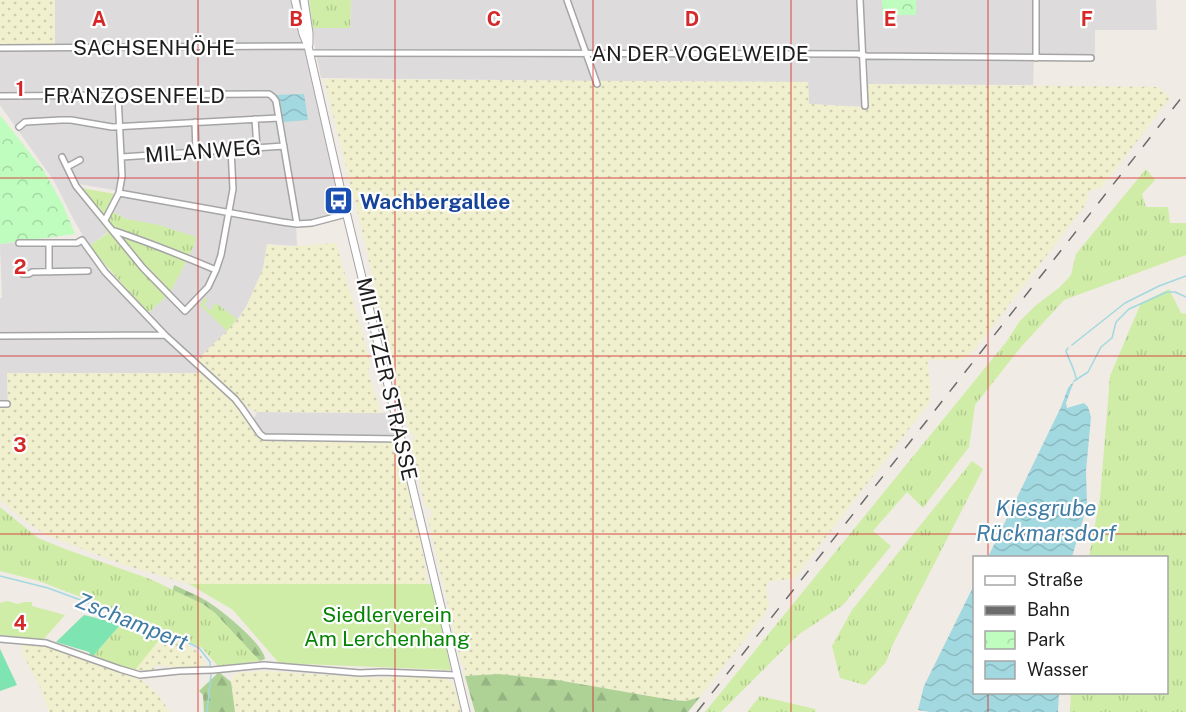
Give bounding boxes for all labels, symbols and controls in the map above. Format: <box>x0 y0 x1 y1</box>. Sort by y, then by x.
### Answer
text: A <box>92 7 106 31</box>
text: B <box>289 7 303 31</box>
text: C <box>487 7 501 31</box>
text: D <box>685 7 699 31</box>
text: E <box>884 7 896 31</box>
text: F <box>1081 7 1093 31</box>
street label: SACHSENHÖHE <box>73 35 235 60</box>
street label: AN DER VOGELWEIDE <box>591 41 809 66</box>
text: 1 <box>16 77 24 101</box>
street label: FRANZOSENFELD <box>43 83 225 108</box>
street label: MILANWEG <box>144 134 262 168</box>
bus stop icon: Wachbergallee <box>323 185 355 217</box>
place label: Wachbergallee <box>360 189 510 214</box>
text: 2 <box>14 255 26 279</box>
street label: MILTITZER STRASSE <box>351 275 423 483</box>
text: 3 <box>13 433 27 457</box>
water label: Kiesgrube Rückmarsdorf <box>976 495 1118 546</box>
legend <box>973 556 1168 694</box>
text: Straße <box>1027 569 1083 590</box>
water label: Zschampert <box>72 587 193 656</box>
text: Bahn <box>1027 599 1070 620</box>
park label: Siedlerverein Am Lerchenhang <box>304 602 470 651</box>
text: 4 <box>13 611 27 635</box>
text: Park <box>1027 629 1065 650</box>
text: Wasser <box>1027 659 1089 680</box>

